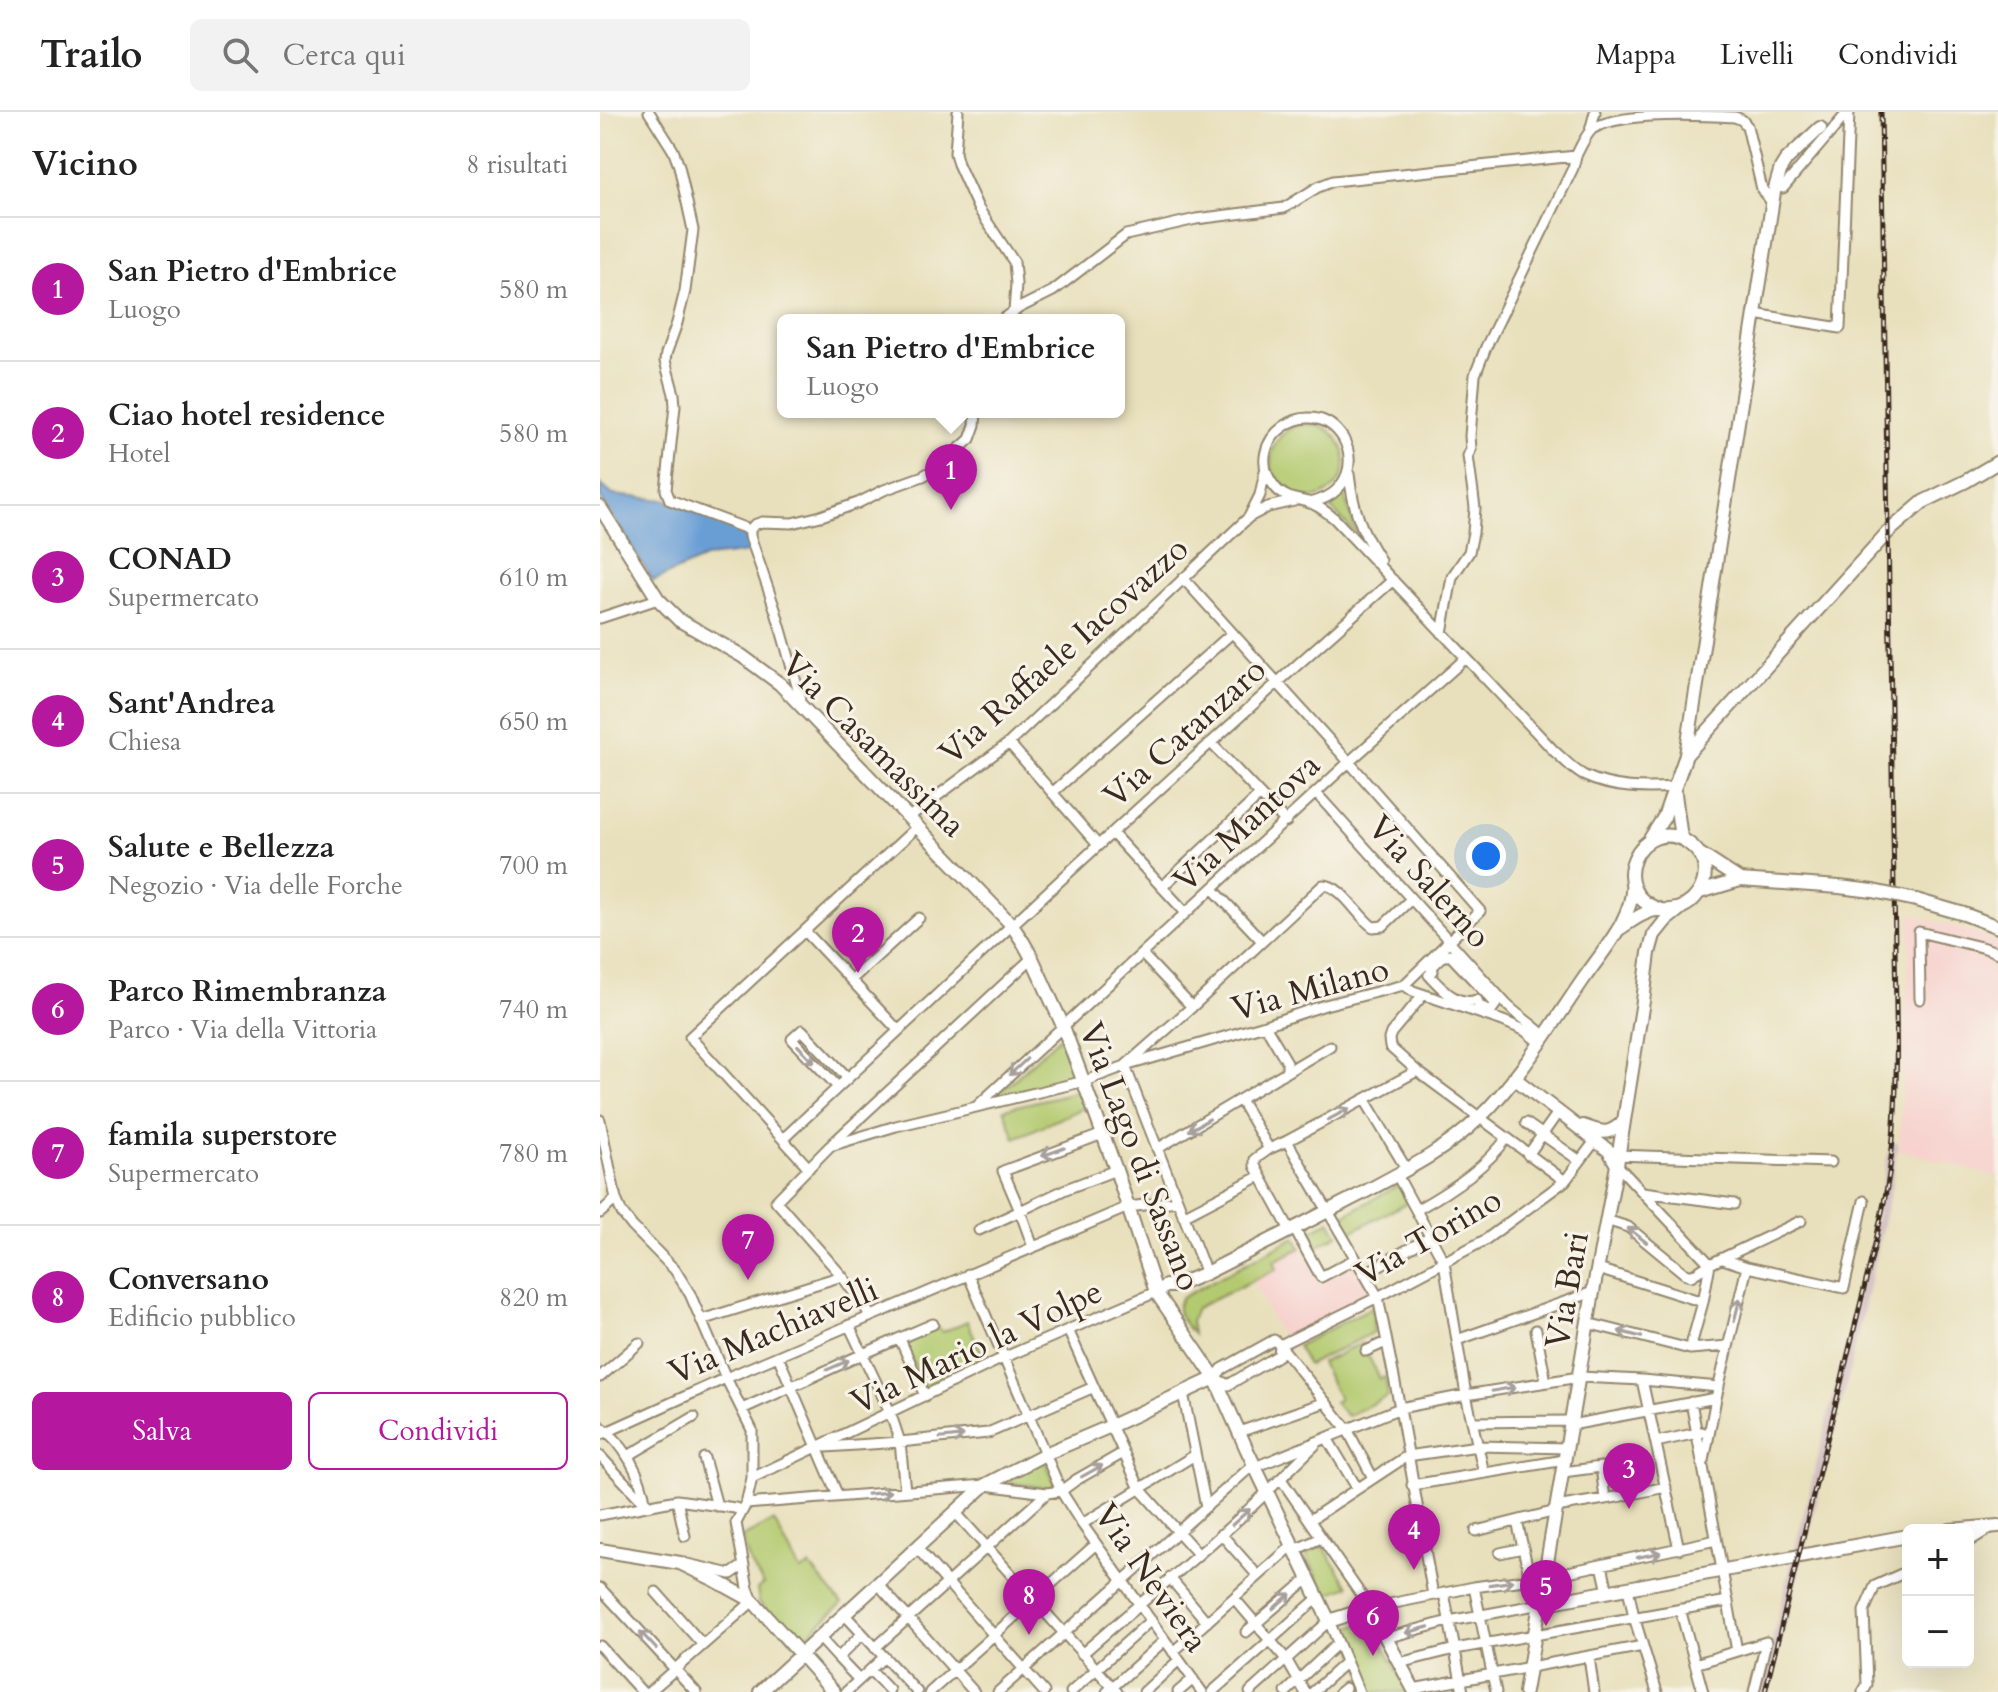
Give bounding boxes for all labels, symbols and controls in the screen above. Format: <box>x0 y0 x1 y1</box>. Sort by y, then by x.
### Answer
search box <box>190 19 750 91</box>
text: Trailo <box>40 29 142 81</box>
icon: search <box>218 33 262 77</box>
text: Cerca qui <box>282 35 406 76</box>
text: Mappa <box>1596 36 1676 74</box>
text: Livelli <box>1720 36 1794 74</box>
text: Condividi <box>1838 36 1958 74</box>
text: Vicino <box>32 141 138 187</box>
text: 8 risultati <box>466 147 568 182</box>
text: San Pietro d'Embrice <box>108 251 397 292</box>
text: 1 <box>51 272 65 307</box>
text: 580 m <box>499 272 568 307</box>
text: Luogo <box>108 292 181 327</box>
popup <box>777 314 1125 418</box>
text: San Pietro d'Embrice <box>806 328 1096 369</box>
text: Luogo <box>806 369 879 404</box>
text: Ciao hotel residence <box>108 395 386 436</box>
text: 2 <box>51 416 65 451</box>
text: 580 m <box>499 416 568 451</box>
text: Hotel <box>108 436 170 471</box>
pin: 1 <box>925 444 977 510</box>
street label: Via Raffaele Iacovazzo <box>929 526 1198 775</box>
text: CONAD <box>108 539 232 580</box>
text: 3 <box>51 560 65 595</box>
text: 610 m <box>499 560 568 595</box>
text: Supermercato <box>108 580 259 615</box>
street label: Via Casamassima <box>771 642 976 848</box>
street label: Via Catanzaro <box>1093 647 1276 818</box>
text: Sant'Andrea <box>108 683 275 724</box>
text: 4 <box>51 704 65 739</box>
text: 650 m <box>499 704 568 739</box>
text: Chiesa <box>108 724 181 759</box>
street label: Via Mantova <box>1163 742 1330 903</box>
street label: Via Salerno <box>1357 805 1501 958</box>
text: Salute e Bellezza <box>108 827 335 868</box>
your location <box>1466 836 1506 876</box>
text: 5 <box>51 848 65 883</box>
text: 700 m <box>499 848 568 883</box>
text: Negozio · Via delle Forche <box>108 868 403 903</box>
pin: 2 <box>832 907 884 973</box>
street label: Via Milano <box>1227 946 1394 1032</box>
text: Parco Rimembranza <box>108 971 387 1012</box>
text: 6 <box>51 992 65 1027</box>
text: 740 m <box>499 992 568 1027</box>
text: Parco · Via della Vittoria <box>108 1012 377 1047</box>
street label: Via Lago di Sassano <box>1068 1016 1212 1297</box>
one-way arrow <box>797 1044 815 1064</box>
one-way arrow <box>1009 1058 1029 1076</box>
one-way arrow <box>1326 1105 1350 1121</box>
text: famila superstore <box>108 1115 338 1156</box>
one-way arrow <box>1188 1117 1211 1133</box>
text: 7 <box>51 1136 65 1171</box>
text: 780 m <box>499 1136 568 1171</box>
one-way arrow <box>1041 1146 1066 1161</box>
text: Supermercato <box>108 1156 259 1191</box>
street label: Via Torino <box>1347 1177 1510 1297</box>
pin: 7 <box>722 1214 774 1280</box>
one-way arrow <box>1627 1226 1648 1244</box>
street label: Via Bari <box>1534 1228 1600 1352</box>
text: Conversano <box>108 1259 269 1300</box>
street label: Via Machiavelli <box>662 1266 885 1396</box>
street label: Via Mario la Volpe <box>843 1268 1110 1425</box>
text: 8 <box>51 1280 65 1315</box>
text: 820 m <box>499 1280 568 1315</box>
one-way arrow <box>1730 1297 1745 1323</box>
text: Edificio pubblico <box>108 1300 296 1335</box>
one-way arrow <box>1618 1325 1644 1340</box>
one-way arrow <box>825 1356 850 1371</box>
one-way arrow <box>1491 1381 1516 1396</box>
button: Salva <box>32 1392 292 1470</box>
button: Condividi <box>308 1392 568 1470</box>
one-way arrow <box>938 1429 965 1444</box>
pin: 3 <box>1603 1443 1655 1509</box>
one-way arrow <box>1079 1463 1103 1478</box>
one-way arrow <box>865 1485 892 1500</box>
street label: Via Neviera <box>1083 1494 1220 1662</box>
pin: 4 <box>1388 1504 1440 1570</box>
one-way arrow <box>1231 1507 1251 1526</box>
map controls <box>1902 1524 1974 1668</box>
button: + <box>1902 1524 1974 1596</box>
one-way arrow <box>1636 1547 1661 1562</box>
pin: 5 <box>1520 1560 1572 1626</box>
pin: 8 <box>1003 1569 1055 1635</box>
one-way arrow <box>1488 1575 1513 1590</box>
pin: 6 <box>1347 1590 1399 1656</box>
one-way arrow <box>1271 1592 1292 1610</box>
button: − <box>1902 1596 1974 1668</box>
one-way arrow <box>1405 1623 1431 1638</box>
one-way arrow <box>638 1630 657 1650</box>

